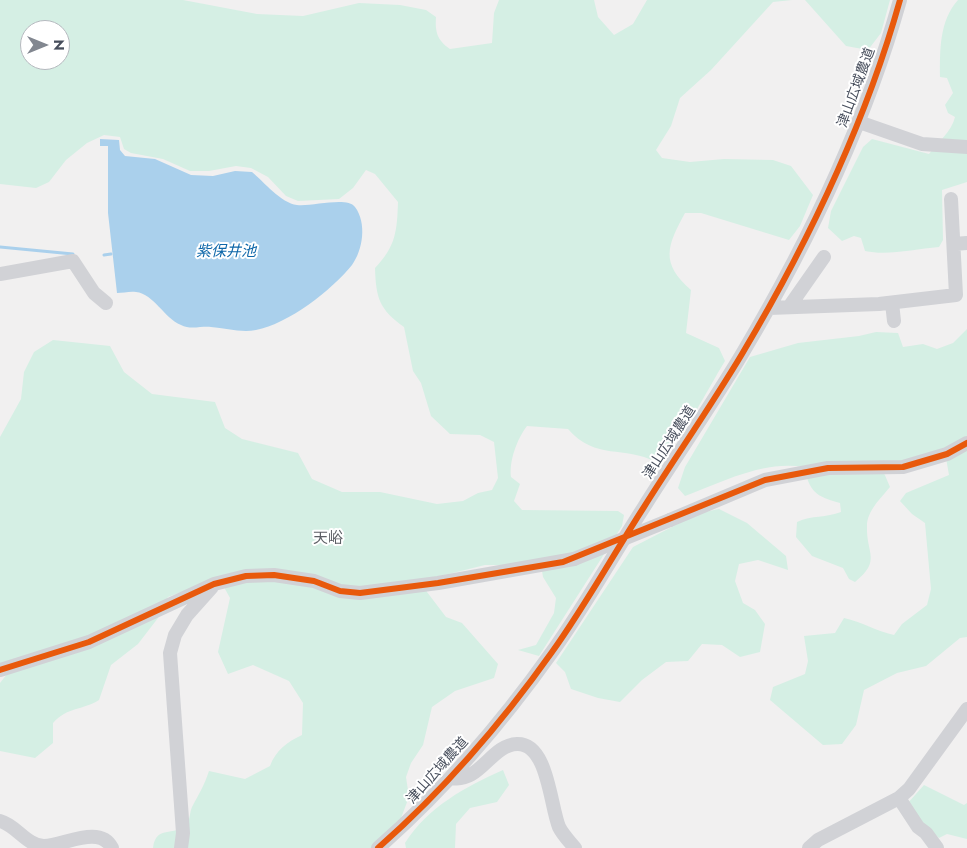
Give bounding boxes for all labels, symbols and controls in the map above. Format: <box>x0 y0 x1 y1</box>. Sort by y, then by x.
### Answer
north arrow <box>20 20 70 70</box>
text: N <box>49 39 69 51</box>
street label: 津山広域農道 <box>835 46 879 130</box>
water label: 紫保井池 <box>196 243 256 261</box>
street label: 津山広域農道 <box>640 403 700 483</box>
district label: 天峪 <box>313 530 343 548</box>
street label: 津山広域農道 <box>404 734 472 808</box>

